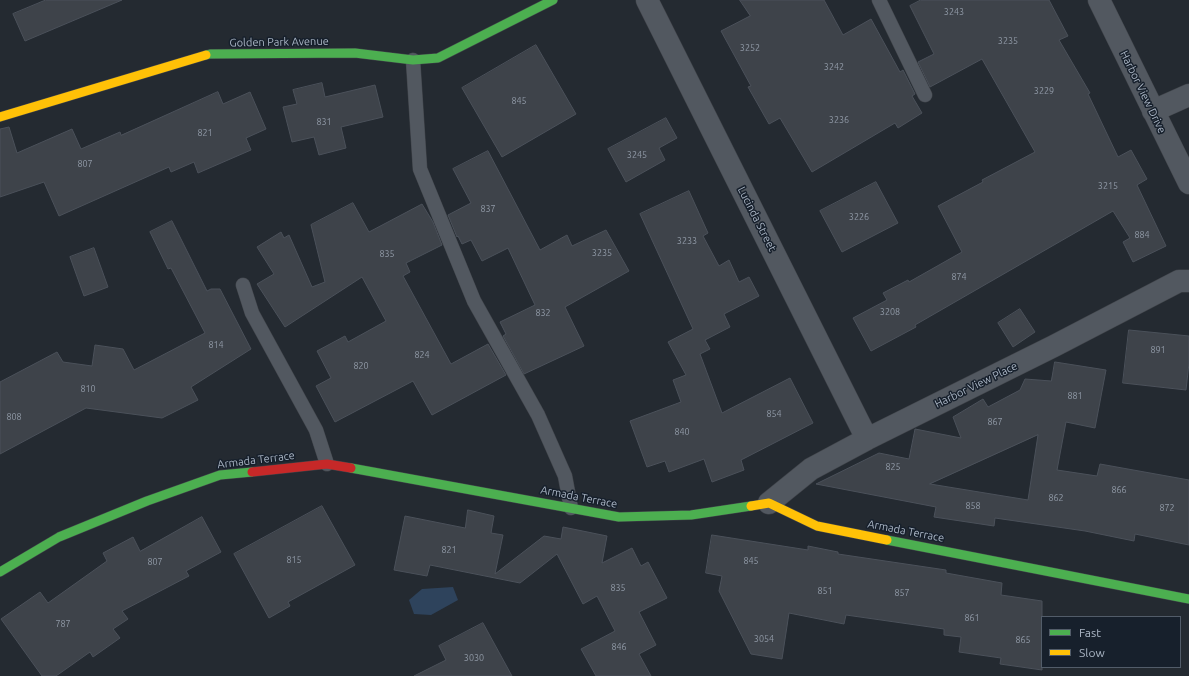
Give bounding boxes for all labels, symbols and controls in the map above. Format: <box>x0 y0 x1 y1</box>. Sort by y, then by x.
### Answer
house number: 3243 <box>944 7 964 17</box>
street label: Golden Park Avenue <box>229 35 329 49</box>
house number: 3235 <box>998 36 1018 46</box>
house number: 3252 <box>740 43 760 53</box>
street label: Harbor View Drive <box>1117 49 1169 135</box>
house number: 3242 <box>824 62 844 72</box>
house number: 3229 <box>1034 86 1054 96</box>
house number: 845 <box>511 96 527 106</box>
house number: 3236 <box>829 115 849 125</box>
house number: 831 <box>316 117 332 127</box>
house number: 821 <box>197 128 213 138</box>
house number: 3245 <box>627 150 647 160</box>
house number: 807 <box>77 159 93 169</box>
house number: 3215 <box>1098 181 1118 191</box>
street label: Lucinda Street <box>735 184 779 254</box>
house number: 837 <box>480 204 496 214</box>
house number: 3226 <box>849 212 869 222</box>
house number: 884 <box>1134 230 1150 240</box>
house number: 3233 <box>677 236 697 246</box>
house number: 3235 <box>592 248 612 258</box>
house number: 835 <box>379 249 395 259</box>
house number: 874 <box>951 272 967 282</box>
house number: 3208 <box>880 307 900 317</box>
house number: 832 <box>535 308 551 318</box>
house number: 814 <box>208 340 224 350</box>
house number: 891 <box>1150 345 1166 355</box>
house number: 824 <box>414 350 430 360</box>
street label: Harbor View Place <box>932 359 1020 411</box>
house number: 820 <box>353 361 369 371</box>
house number: 810 <box>80 384 96 394</box>
house number: 881 <box>1067 391 1083 401</box>
house number: 854 <box>766 409 782 419</box>
house number: 808 <box>6 412 22 422</box>
house number: 867 <box>987 417 1003 427</box>
house number: 840 <box>674 427 690 437</box>
street label: Armada Terrace <box>217 449 295 471</box>
house number: 825 <box>885 462 901 472</box>
street label: Armada Terrace <box>540 483 618 511</box>
house number: 866 <box>1111 485 1127 495</box>
house number: 862 <box>1048 493 1064 503</box>
house number: 858 <box>965 501 981 511</box>
house number: 872 <box>1159 503 1175 513</box>
street label: Armada Terrace <box>867 517 945 545</box>
house number: 821 <box>441 545 457 555</box>
house number: 815 <box>286 555 302 565</box>
house number: 845 <box>743 556 759 566</box>
house number: 807 <box>147 557 163 567</box>
house number: 835 <box>610 583 626 593</box>
house number: 851 <box>817 586 833 596</box>
house number: 857 <box>894 588 910 598</box>
house number: 861 <box>964 613 980 623</box>
legend <box>1041 616 1181 668</box>
house number: 787 <box>55 619 71 629</box>
text: Fast <box>1079 626 1101 639</box>
house number: 3054 <box>754 634 774 644</box>
house number: 865 <box>1015 635 1031 645</box>
house number: 846 <box>611 642 627 652</box>
text: Slow <box>1079 646 1105 659</box>
house number: 3030 <box>464 653 484 663</box>

